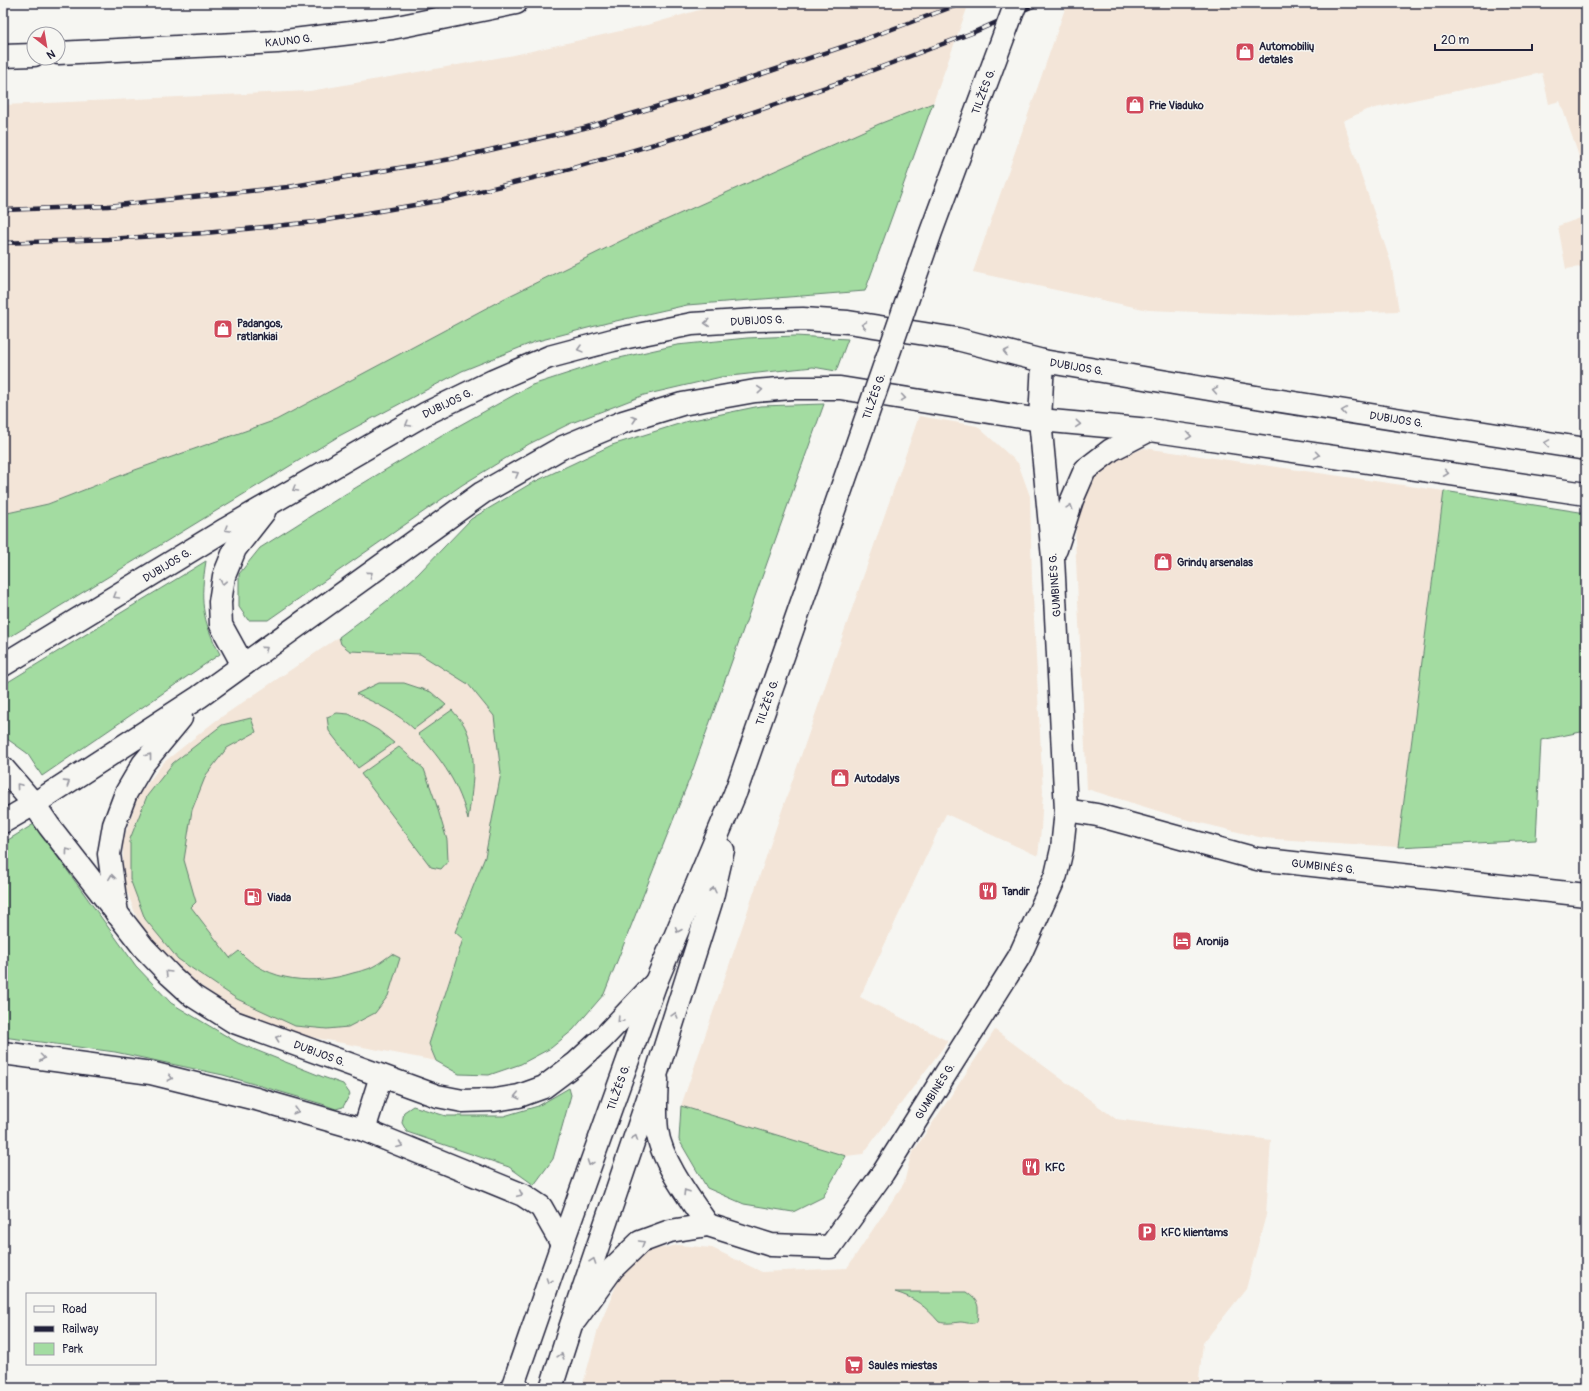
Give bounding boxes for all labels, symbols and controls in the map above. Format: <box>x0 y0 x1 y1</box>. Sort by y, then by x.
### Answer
north arrow <box>26 26 66 66</box>
scale bar <box>1435 26 1532 52</box>
street label: KAUNO G. <box>265 31 313 49</box>
text: 20 m <box>1441 33 1470 48</box>
place label: Automobilių detalės <box>1259 40 1315 66</box>
shop icon: Automobilių detalės <box>1234 41 1256 63</box>
text: N <box>44 47 57 62</box>
street label: TILŽĖS G. <box>969 67 998 116</box>
shop icon: Prie Viaduko <box>1124 94 1146 116</box>
place label: Prie Viaduko <box>1149 99 1204 112</box>
street label: DUBIJOS G. <box>730 313 785 328</box>
place label: Padangos, ratlankiai <box>237 317 283 343</box>
shop icon: Padangos, ratlankiai <box>212 318 234 340</box>
one-way arrow <box>704 319 710 328</box>
one-way arrow <box>861 321 867 330</box>
one-way arrow <box>576 344 583 353</box>
one-way arrow <box>1002 348 1009 356</box>
street label: DUBIJOS G. <box>1049 356 1105 378</box>
street label: TILŽĖS G. <box>860 372 888 421</box>
street label: DUBIJOS G. <box>420 385 475 421</box>
one-way arrow <box>757 386 763 395</box>
one-way arrow <box>1212 387 1218 395</box>
one-way arrow <box>900 393 906 402</box>
one-way arrow <box>1341 407 1347 416</box>
street label: DUBIJOS G. <box>1369 409 1424 430</box>
one-way arrow <box>630 415 637 424</box>
one-way arrow <box>405 419 412 426</box>
one-way arrow <box>1075 419 1081 428</box>
one-way arrow <box>1186 431 1192 440</box>
one-way arrow <box>1544 439 1551 448</box>
one-way arrow <box>1314 450 1320 459</box>
one-way arrow <box>1443 468 1449 477</box>
one-way arrow <box>512 471 519 479</box>
one-way arrow <box>292 484 300 491</box>
one-way arrow <box>1065 504 1074 511</box>
one-way arrow <box>224 524 231 531</box>
street label: DUBIJOS G. <box>140 545 194 585</box>
shop icon: Grindų arsenalas <box>1152 551 1174 573</box>
street label: GUMBINĖS G. <box>1046 553 1064 617</box>
place label: Grindų arsenalas <box>1177 556 1253 569</box>
one-way arrow <box>366 571 373 578</box>
one-way arrow <box>220 578 228 585</box>
one-way arrow <box>113 592 120 599</box>
one-way arrow <box>260 647 267 654</box>
street label: TILŽĖS G. <box>753 677 781 727</box>
one-way arrow <box>144 753 151 760</box>
shop icon: Autodalys <box>829 767 851 789</box>
place label: Autodalys <box>854 772 899 785</box>
one-way arrow <box>63 780 70 788</box>
one-way arrow <box>16 783 23 791</box>
one-way arrow <box>66 848 73 855</box>
street label: GUMBINĖS G. <box>1291 856 1356 876</box>
one-way arrow <box>108 873 117 880</box>
restaurant icon: Tandir <box>977 880 999 902</box>
place label: Tandir <box>1001 885 1031 898</box>
fuel station icon: Viada <box>242 886 264 908</box>
one-way arrow <box>709 887 717 893</box>
place label: Viada <box>267 891 291 904</box>
one-way arrow <box>674 926 682 933</box>
hotel icon: Aronija <box>1171 930 1193 952</box>
place label: Aronija <box>1196 935 1229 948</box>
one-way arrow <box>165 970 173 978</box>
one-way arrow <box>670 1011 679 1018</box>
one-way arrow <box>617 1015 624 1023</box>
one-way arrow <box>275 1035 282 1043</box>
street label: DUBIJOS G. <box>292 1038 347 1069</box>
one-way arrow <box>39 1053 45 1062</box>
street label: GUMBINĖS G. <box>912 1060 957 1122</box>
street label: TILŽĖS G. <box>604 1062 632 1112</box>
one-way arrow <box>166 1073 173 1082</box>
one-way arrow <box>513 1091 520 1100</box>
one-way arrow <box>292 1106 299 1115</box>
one-way arrow <box>630 1135 638 1142</box>
one-way arrow <box>395 1140 403 1148</box>
restaurant icon: KFC <box>1020 1156 1042 1178</box>
one-way arrow <box>587 1160 595 1167</box>
place label: KFC <box>1045 1161 1065 1174</box>
one-way arrow <box>516 1189 523 1197</box>
one-way arrow <box>684 1189 691 1196</box>
parking icon: KFC klientams <box>1136 1221 1158 1243</box>
place label: KFC klientams <box>1161 1226 1228 1239</box>
one-way arrow <box>638 1240 645 1247</box>
one-way arrow <box>588 1258 597 1265</box>
one-way arrow <box>545 1277 554 1284</box>
legend <box>26 1293 156 1365</box>
text: Road <box>62 1302 87 1317</box>
text: Railway <box>62 1322 98 1337</box>
text: Park <box>62 1342 83 1357</box>
one-way arrow <box>556 1353 565 1360</box>
supermarket icon: Saulės miestas <box>843 1354 865 1376</box>
place label: Saulės miestas <box>868 1359 937 1372</box>

